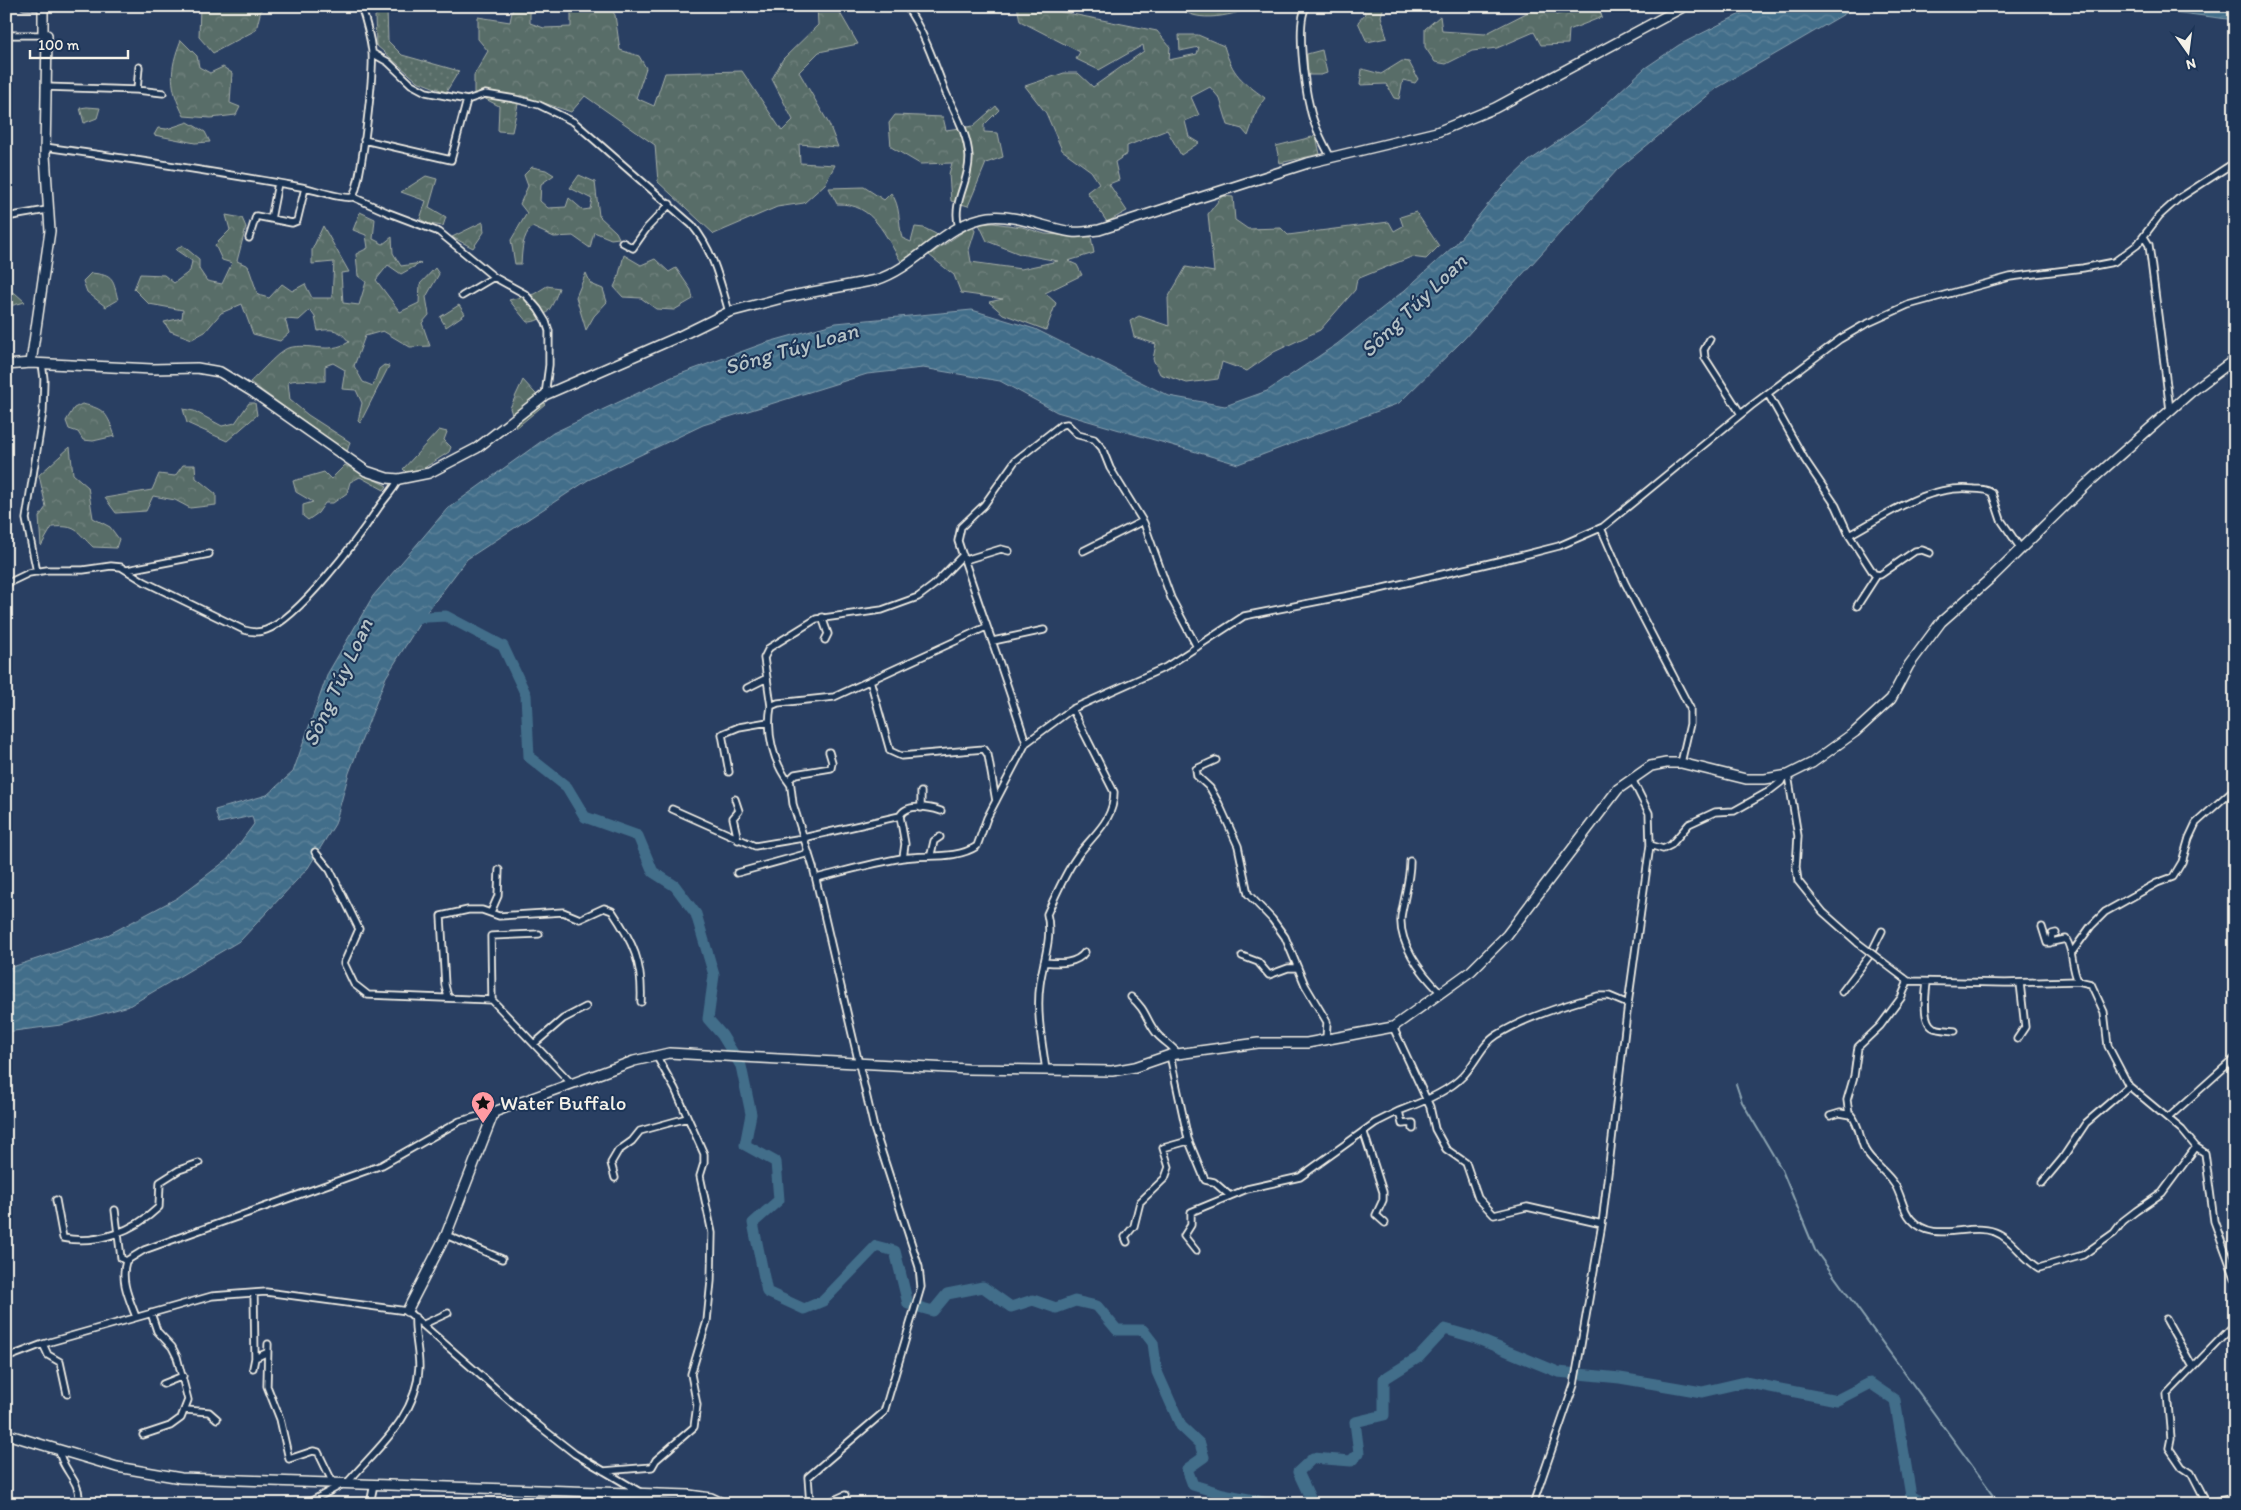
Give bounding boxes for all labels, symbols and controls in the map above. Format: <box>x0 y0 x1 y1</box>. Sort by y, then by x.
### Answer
scale bar <box>30 28 128 60</box>
north arrow <box>2164 28 2214 78</box>
text: 100 m <box>38 36 80 54</box>
text: N <box>2184 55 2198 74</box>
water label: Sông Túy Loan <box>1354 247 1473 363</box>
water label: Sông Túy Loan <box>721 316 862 380</box>
water label: Sông Túy Loan <box>296 614 379 750</box>
place icon: Water Buffalo <box>470 1090 496 1124</box>
place label: Water Buffalo <box>500 1090 626 1115</box>

